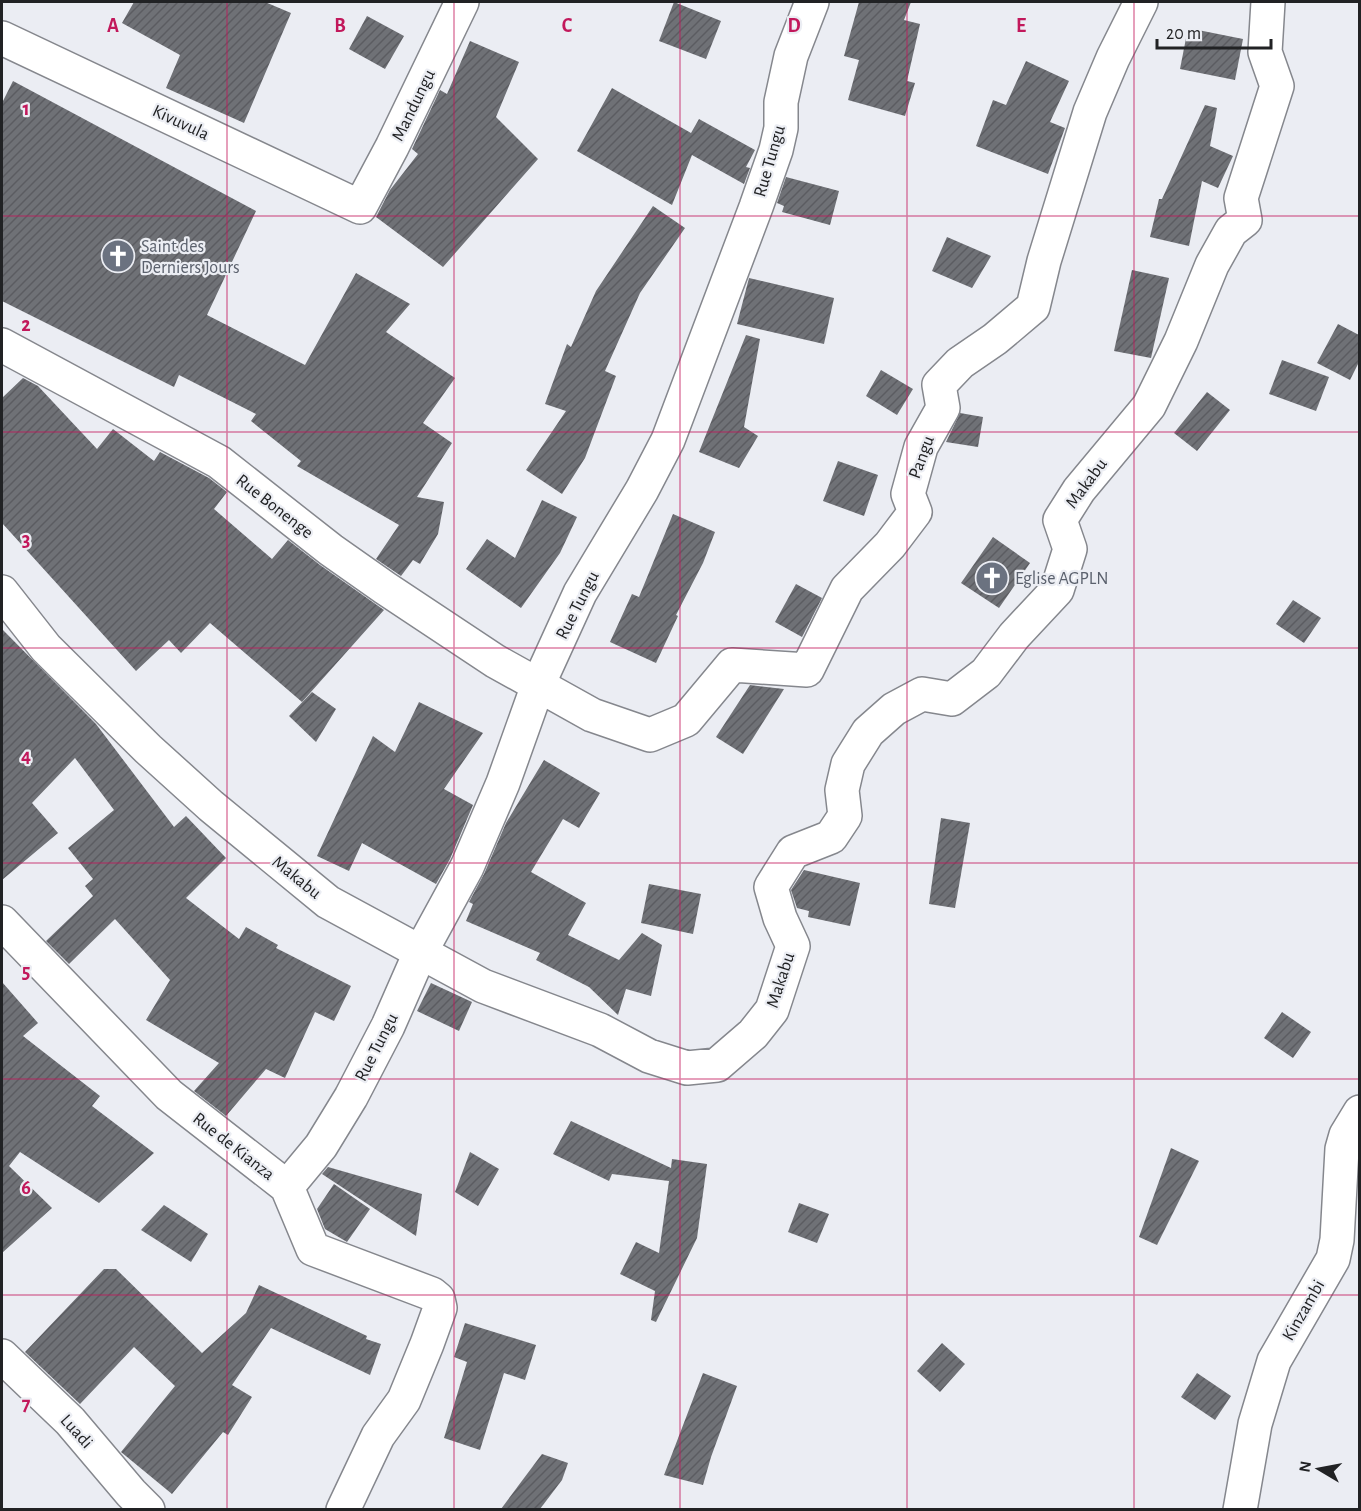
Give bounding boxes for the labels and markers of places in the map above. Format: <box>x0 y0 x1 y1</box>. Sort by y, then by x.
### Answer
church icon: Saint des Derniers Jours <box>100 238 136 274</box>
place label: Saint des Derniers Jours <box>141 238 240 277</box>
church icon: Eglise AGPLN <box>974 560 1010 596</box>
place label: Eglise AGPLN <box>1015 570 1109 588</box>

